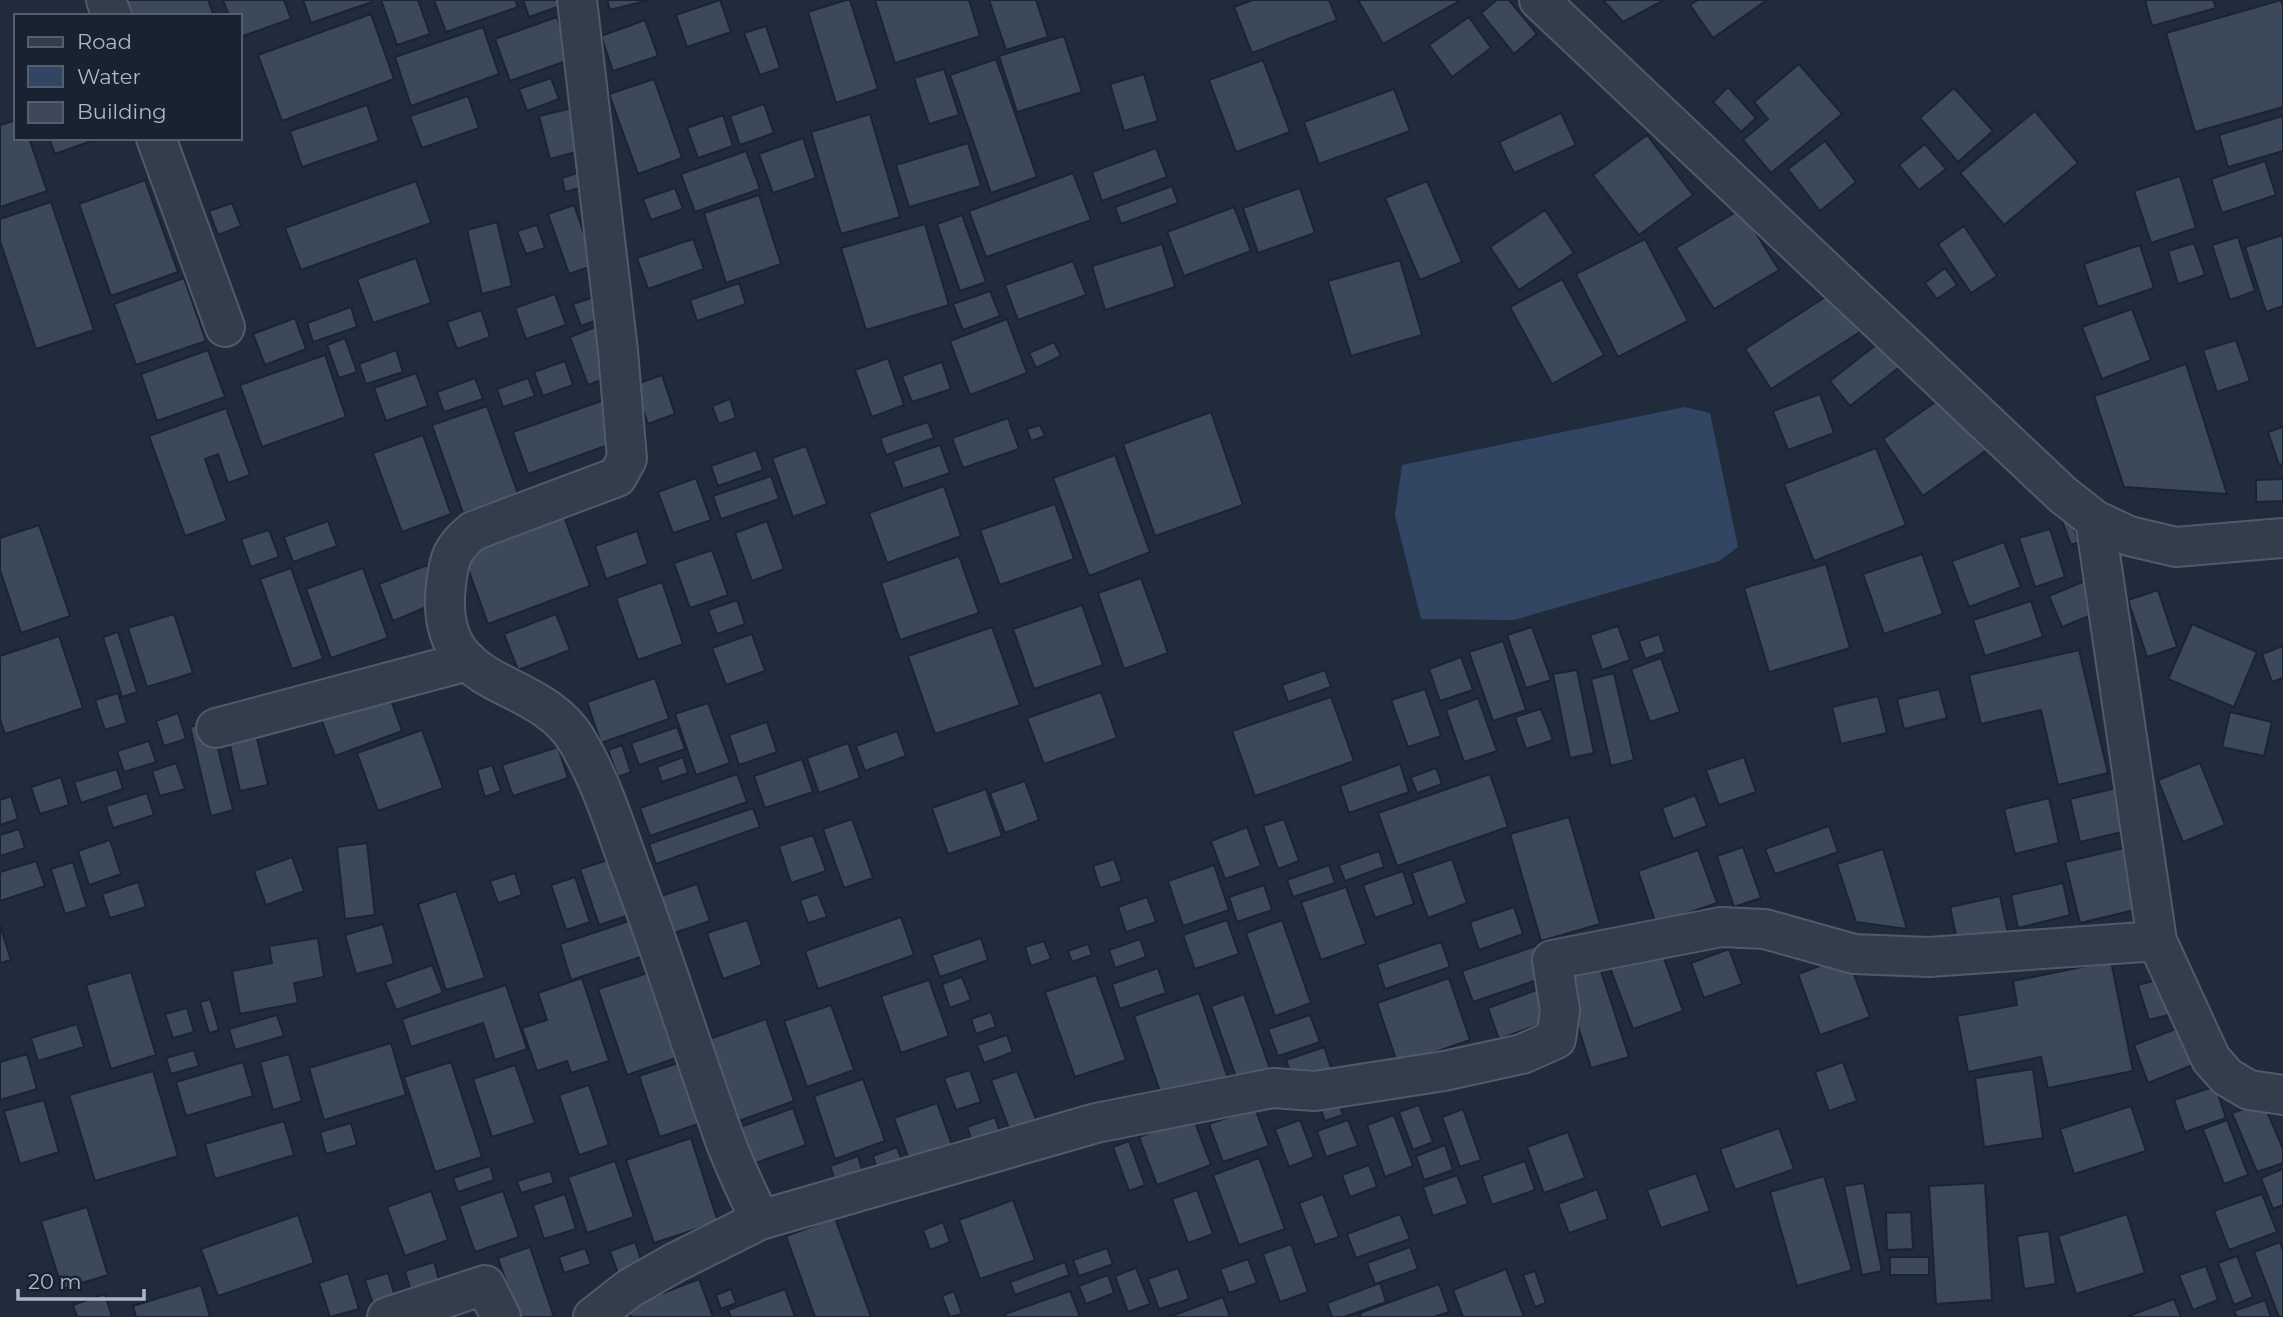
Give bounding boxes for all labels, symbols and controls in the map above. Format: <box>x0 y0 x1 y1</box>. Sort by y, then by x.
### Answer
legend <box>14 14 242 140</box>
text: Road <box>77 29 132 54</box>
text: Water <box>77 64 141 89</box>
text: Building <box>77 99 167 124</box>
scale bar <box>18 1258 144 1302</box>
text: 20 m <box>28 1269 82 1294</box>

